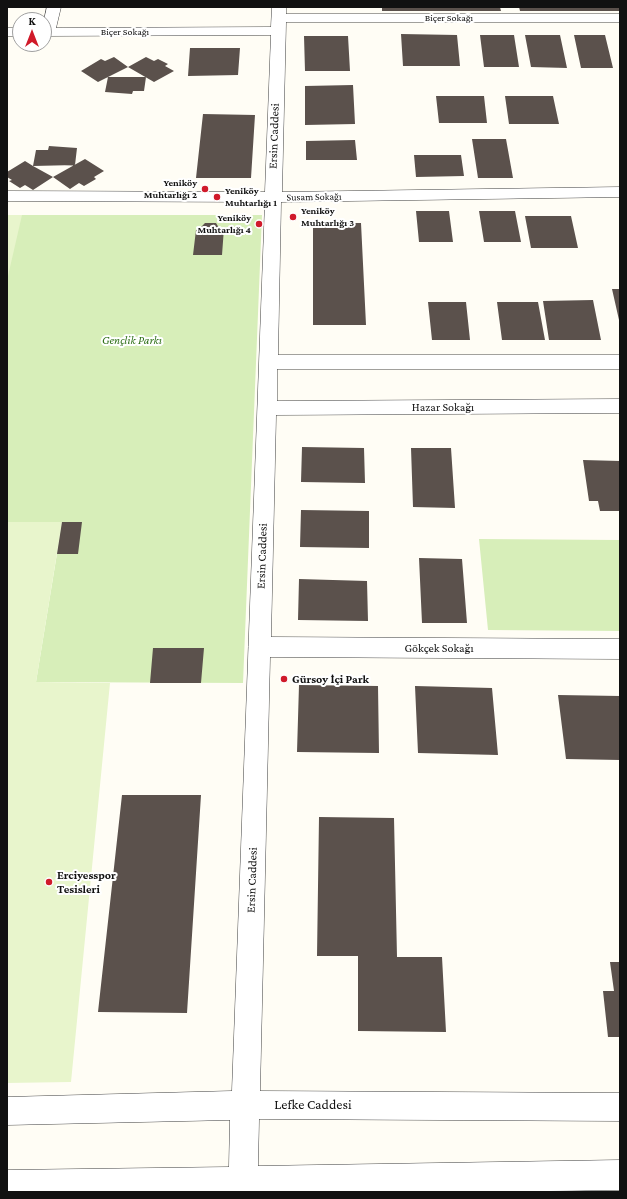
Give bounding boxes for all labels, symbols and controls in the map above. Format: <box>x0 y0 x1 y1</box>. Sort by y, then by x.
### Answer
north arrow <box>12 12 52 52</box>
street label: Biçer Sokağı <box>425 12 473 24</box>
text: K <box>28 15 36 27</box>
street label: Biçer Sokağı <box>101 26 149 38</box>
street label: Ersin Caddesi <box>266 103 282 169</box>
place label: Yeniköy Muhtarlığı 2 <box>144 177 197 200</box>
marker: Yeniköy Muhtarlığı 2 <box>200 184 210 194</box>
place label: Yeniköy Muhtarlığı 1 <box>225 185 277 208</box>
street label: Susam Sokağı <box>286 191 342 203</box>
marker: Yeniköy Muhtarlığı 1 <box>212 192 222 202</box>
place label: Yeniköy Muhtarlığı 3 <box>301 205 354 228</box>
place label: Yeniköy Muhtarlığı 4 <box>197 212 251 236</box>
marker: Yeniköy Muhtarlığı 3 <box>288 212 298 222</box>
marker: Yeniköy Muhtarlığı 4 <box>254 219 264 229</box>
park label: Gençlik Parkı <box>102 333 162 347</box>
street label: Hazar Sokağı <box>412 400 474 414</box>
street label: Ersin Caddesi <box>254 523 270 589</box>
street label: Gökçek Sokağı <box>404 641 474 655</box>
place label: Gürsoy İçi Park <box>292 672 369 686</box>
marker: Gürsoy İçi Park <box>279 674 289 684</box>
street label: Ersin Caddesi <box>244 847 260 913</box>
place label: Erciyesspor Tesisleri <box>57 868 116 896</box>
marker: Erciyesspor Tesisleri <box>44 877 54 887</box>
street label: Lefke Caddesi <box>274 1097 352 1113</box>

